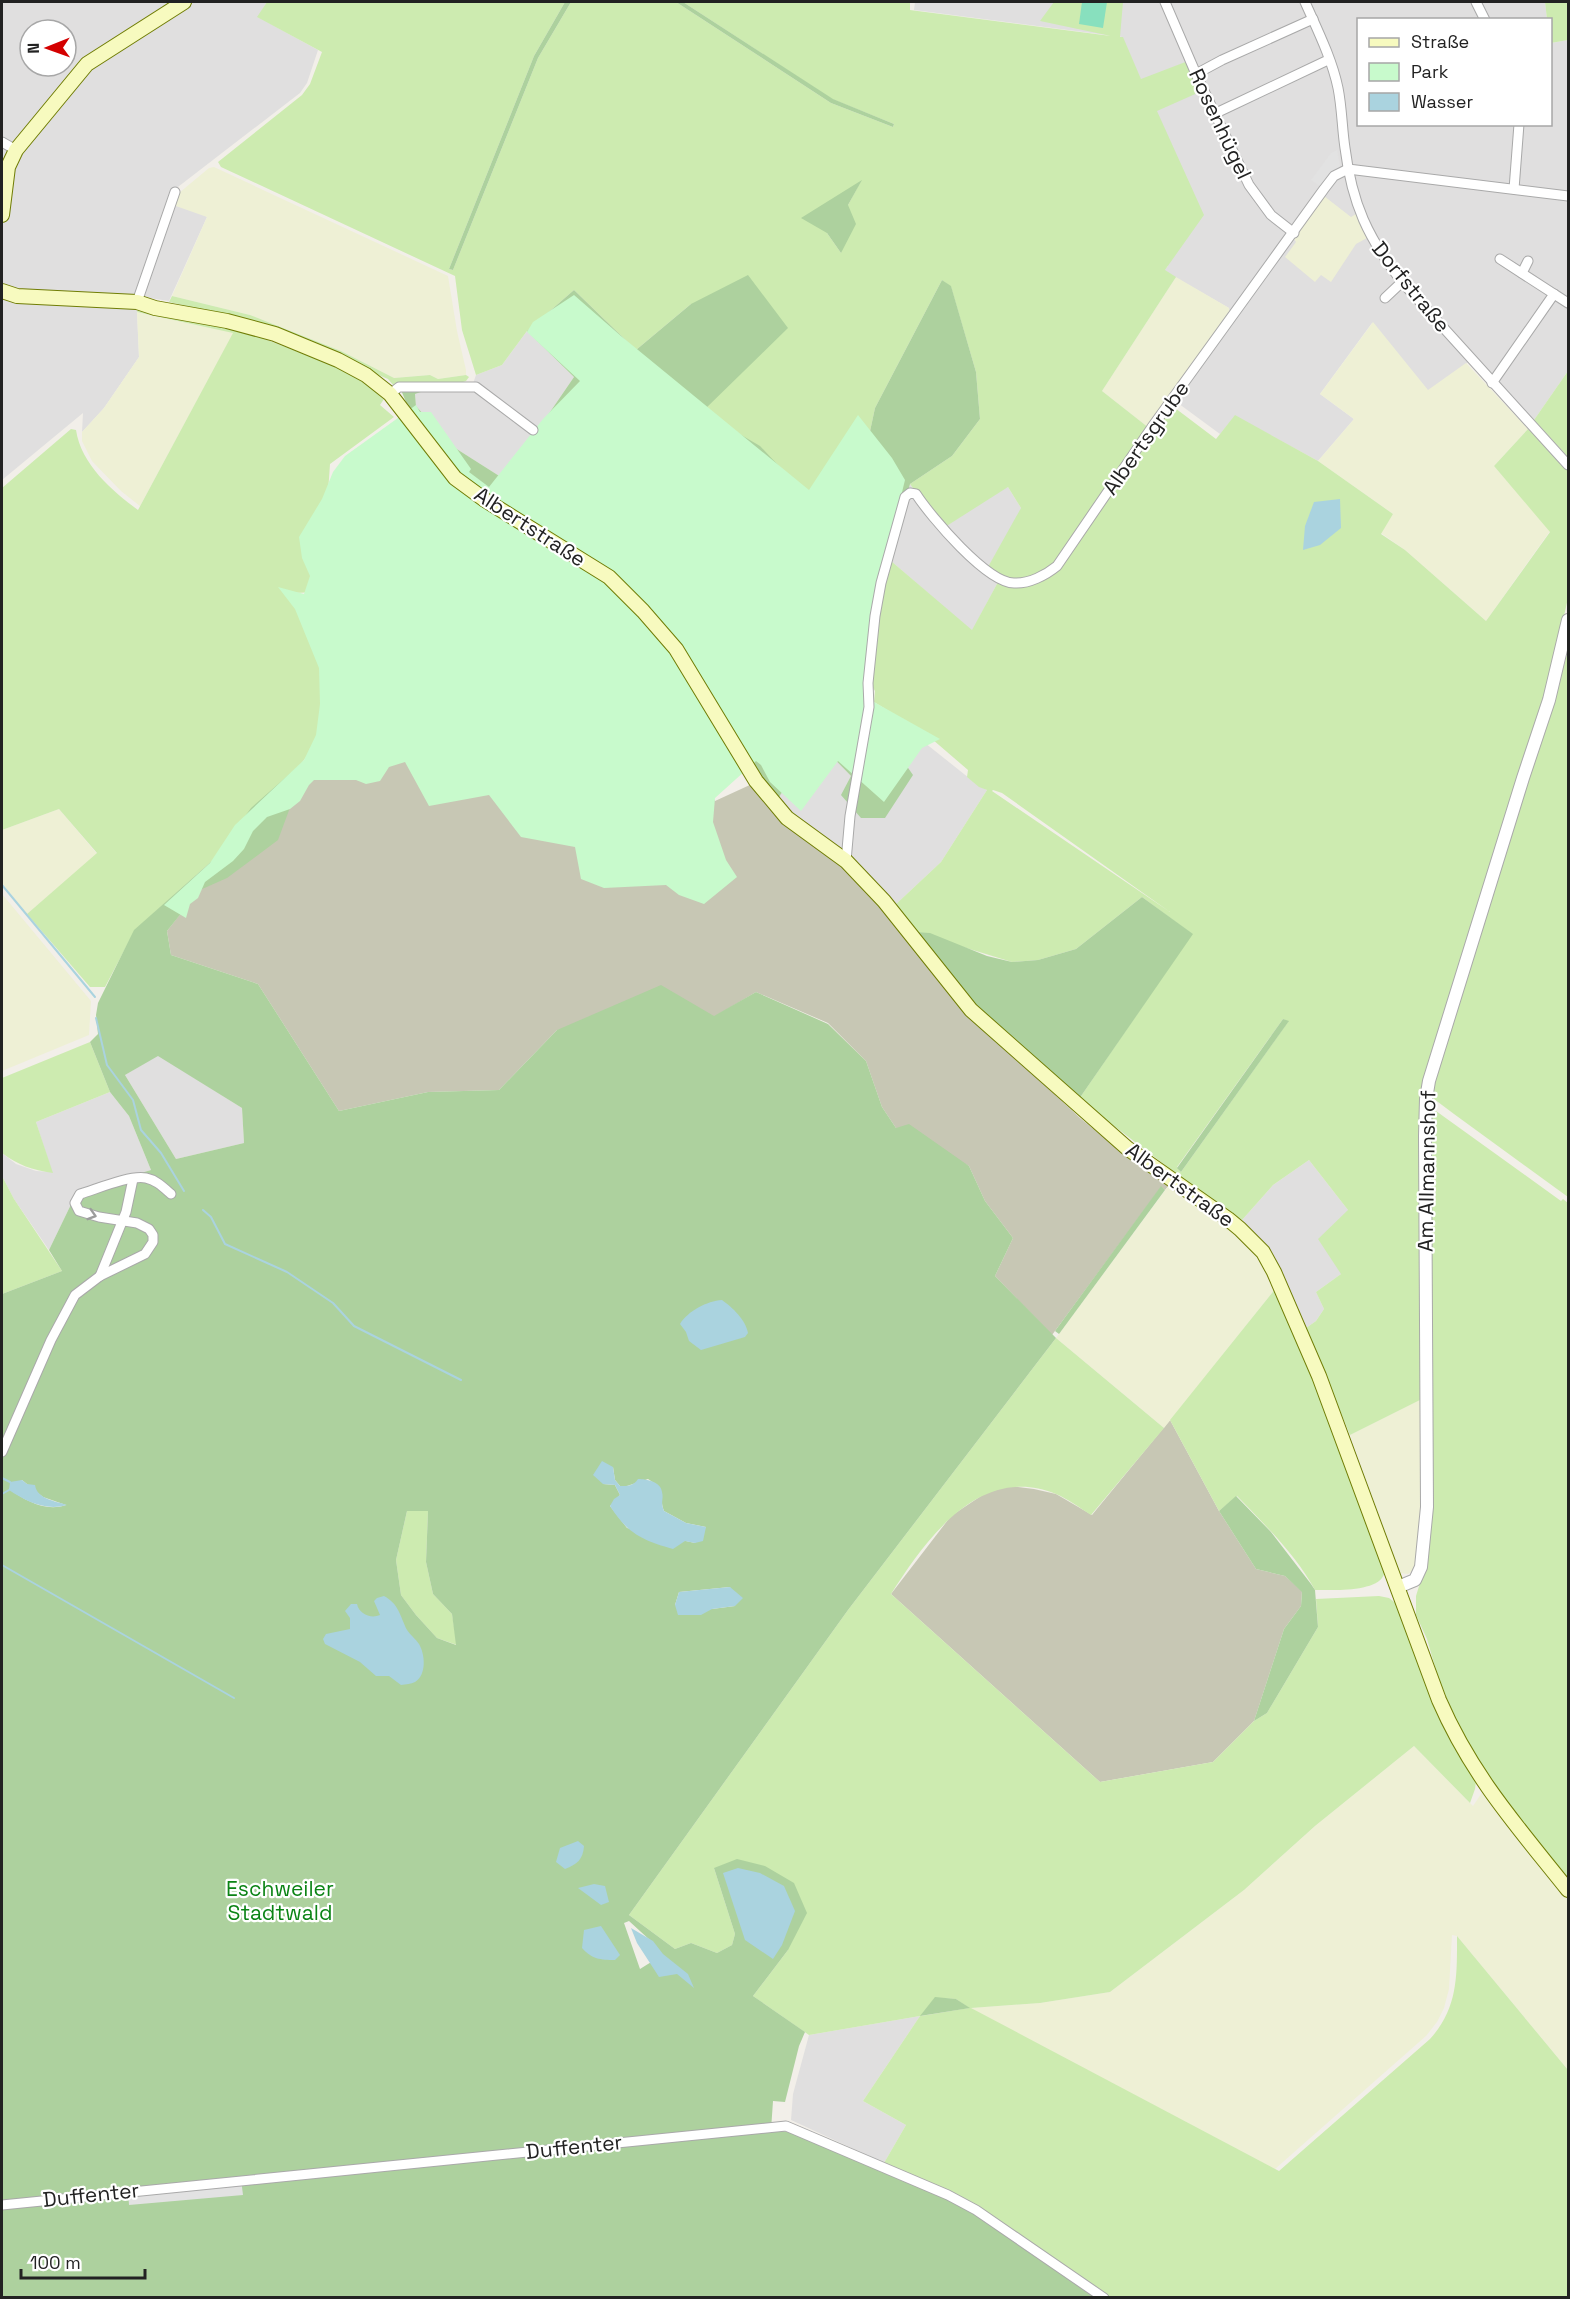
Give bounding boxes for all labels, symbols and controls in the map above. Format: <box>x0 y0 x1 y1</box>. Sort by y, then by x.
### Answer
north arrow <box>18 18 78 78</box>
legend <box>1357 18 1552 126</box>
text: Straße <box>1411 30 1469 53</box>
text: N <box>23 43 44 54</box>
text: Park <box>1411 60 1449 83</box>
street label: Rosenhügel <box>1183 64 1258 184</box>
text: Wasser <box>1411 90 1473 113</box>
street label: Dorfstraße <box>1366 236 1456 338</box>
street label: Albertsgrube <box>1096 375 1195 500</box>
street label: Albertstraße <box>469 480 591 573</box>
street label: Am Allmannshof <box>1412 1090 1441 1252</box>
street label: Albertstraße <box>1121 1136 1240 1233</box>
one-way arrow <box>86 1208 97 1220</box>
park label: Eschweiler Stadtwald <box>226 1875 334 1926</box>
street label: Duffenter <box>524 2128 624 2165</box>
street label: Duffenter <box>41 2176 141 2213</box>
scale bar <box>21 2242 146 2280</box>
text: 100 m <box>30 2251 81 2274</box>

